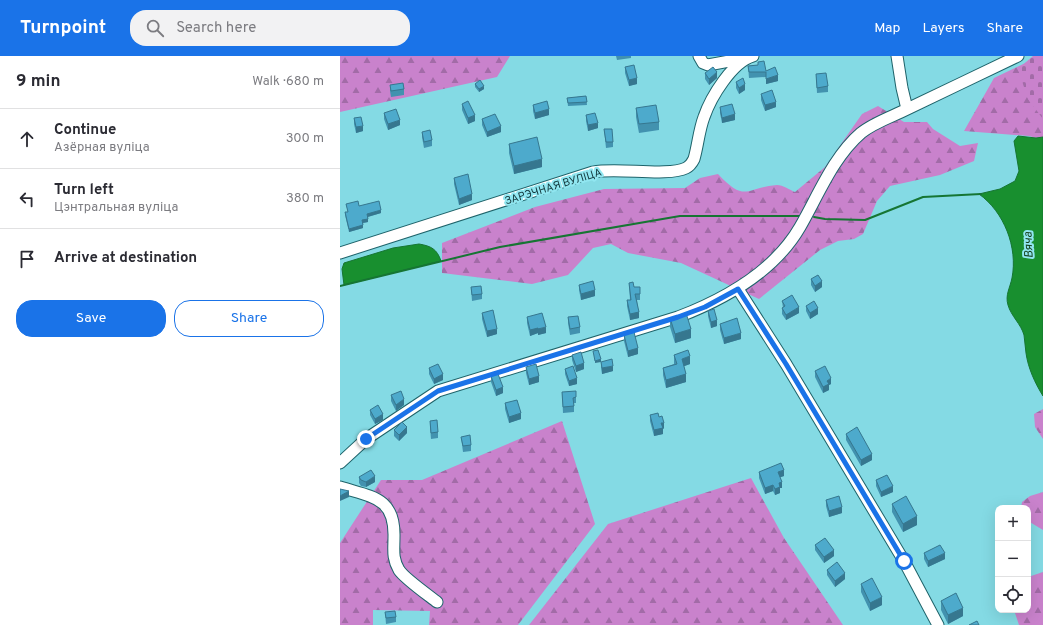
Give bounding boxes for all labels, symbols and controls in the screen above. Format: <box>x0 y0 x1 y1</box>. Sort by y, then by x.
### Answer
search box <box>130 10 410 46</box>
text: Turnpoint <box>20 16 106 40</box>
icon: search <box>144 17 166 39</box>
text: Search here <box>176 19 256 38</box>
text: Map <box>874 20 900 37</box>
text: Layers <box>922 20 964 37</box>
text: Share <box>986 20 1023 37</box>
text: 9 min <box>16 71 60 93</box>
text: Walk · 680 m <box>252 74 324 90</box>
text: Continue <box>54 121 116 140</box>
icon: ahead <box>16 128 38 150</box>
text: 300 m <box>286 131 324 147</box>
text: Азёрная вуліца <box>54 140 149 156</box>
street label: ЗАРЭЧНАЯ ВУЛІЦА <box>503 166 604 208</box>
text: Turn left <box>54 181 114 200</box>
icon: left <box>16 188 38 210</box>
text: 380 m <box>286 191 324 207</box>
text: Цэнтральная вуліца <box>54 200 178 216</box>
water label: Вяча <box>1020 231 1038 258</box>
icon: arrive <box>16 248 38 270</box>
text: Arrive at destination <box>54 249 197 268</box>
button: Save <box>16 300 166 337</box>
button: Share <box>174 300 324 337</box>
route end <box>357 430 375 448</box>
map controls <box>995 505 1031 613</box>
button: + <box>995 505 1031 541</box>
button: − <box>995 541 1031 577</box>
route start <box>895 552 913 570</box>
button: locate <box>995 577 1031 613</box>

